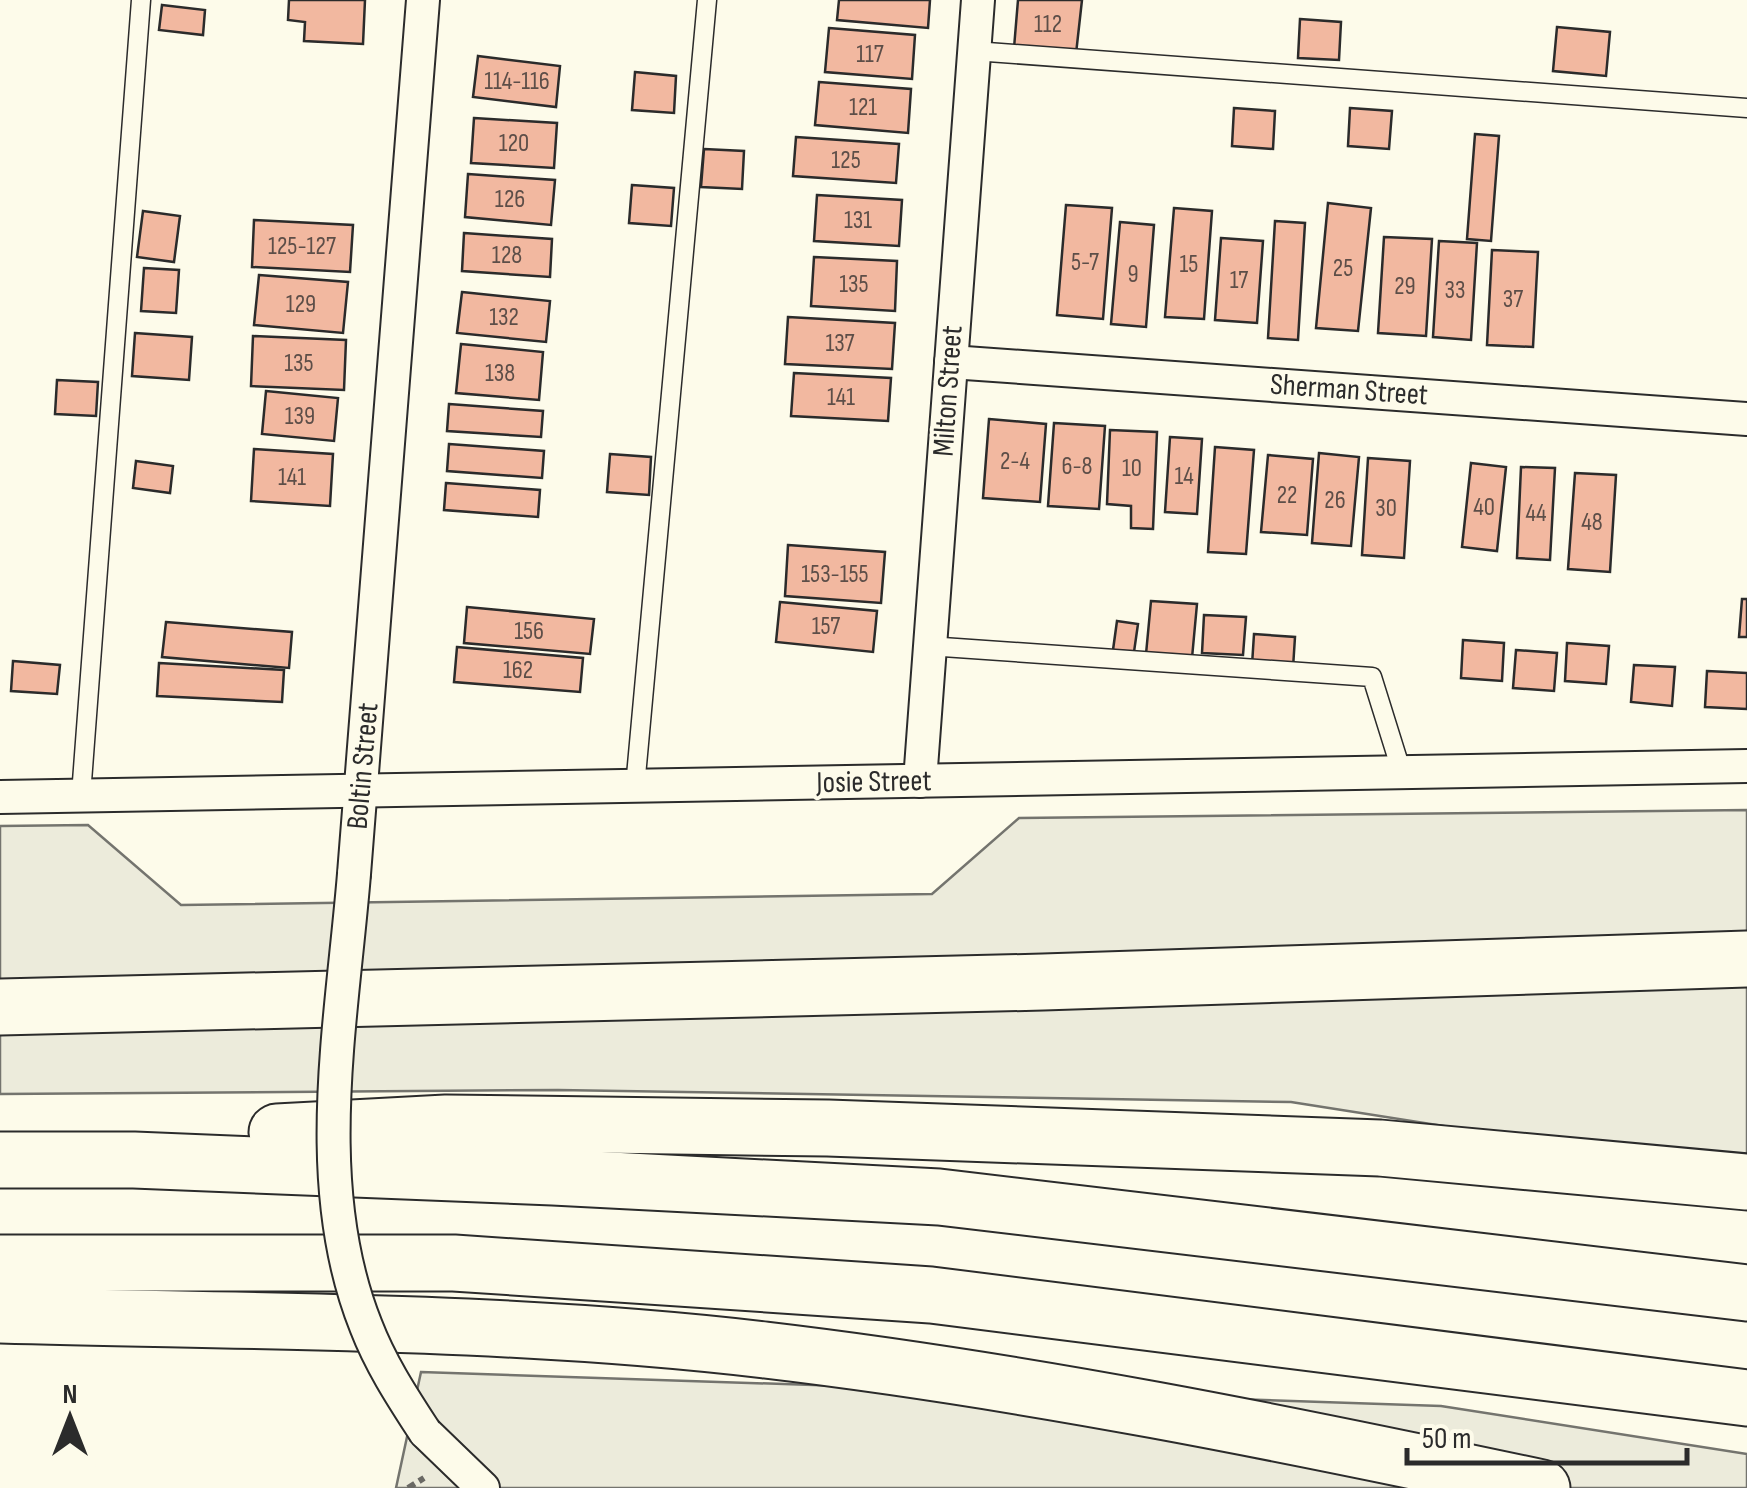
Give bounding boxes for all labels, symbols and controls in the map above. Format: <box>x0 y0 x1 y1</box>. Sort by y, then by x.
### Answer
house number: 112 <box>1034 9 1062 40</box>
house number: 117 <box>856 39 884 70</box>
house number: 114-116 <box>484 66 550 97</box>
house number: 121 <box>849 92 877 123</box>
house number: 120 <box>499 128 529 159</box>
house number: 125 <box>831 145 861 176</box>
house number: 126 <box>495 184 525 215</box>
house number: 131 <box>844 205 872 236</box>
house number: 125-127 <box>268 231 336 262</box>
house number: 128 <box>492 240 522 271</box>
house number: 5-7 <box>1071 247 1099 278</box>
house number: 15 <box>1180 249 1198 280</box>
house number: 25 <box>1333 253 1353 284</box>
house number: 9 <box>1127 259 1139 290</box>
house number: 17 <box>1230 265 1248 296</box>
house number: 135 <box>839 269 869 300</box>
house number: 29 <box>1394 271 1416 302</box>
house number: 33 <box>1445 275 1465 306</box>
house number: 37 <box>1503 284 1523 315</box>
house number: 129 <box>286 289 316 320</box>
house number: 132 <box>489 302 519 333</box>
street label: Milton Street <box>925 324 971 458</box>
house number: 137 <box>825 328 855 359</box>
house number: 135 <box>284 348 314 379</box>
house number: 138 <box>485 358 515 389</box>
street label: Sherman Street <box>1269 367 1429 413</box>
house number: 141 <box>827 382 855 413</box>
house number: 139 <box>285 401 315 432</box>
house number: 2-4 <box>1000 446 1030 477</box>
house number: 6-8 <box>1061 451 1093 482</box>
house number: 10 <box>1122 453 1142 484</box>
house number: 14 <box>1174 461 1194 492</box>
house number: 141 <box>278 462 306 493</box>
house number: 22 <box>1277 480 1297 511</box>
house number: 26 <box>1324 485 1346 516</box>
house number: 40 <box>1473 492 1495 523</box>
house number: 30 <box>1375 493 1397 524</box>
house number: 44 <box>1525 498 1547 529</box>
house number: 48 <box>1581 507 1603 538</box>
house number: 153-155 <box>801 559 869 590</box>
house number: 157 <box>812 611 840 642</box>
house number: 156 <box>514 616 544 647</box>
house number: 162 <box>503 655 533 686</box>
street label: Boltin Street <box>340 701 386 831</box>
street label: Josie Street <box>815 763 932 801</box>
north arrow <box>20 1368 120 1468</box>
text: N <box>63 1378 77 1411</box>
scale bar <box>1407 1403 1687 1465</box>
text: 50 m <box>1422 1421 1471 1457</box>

